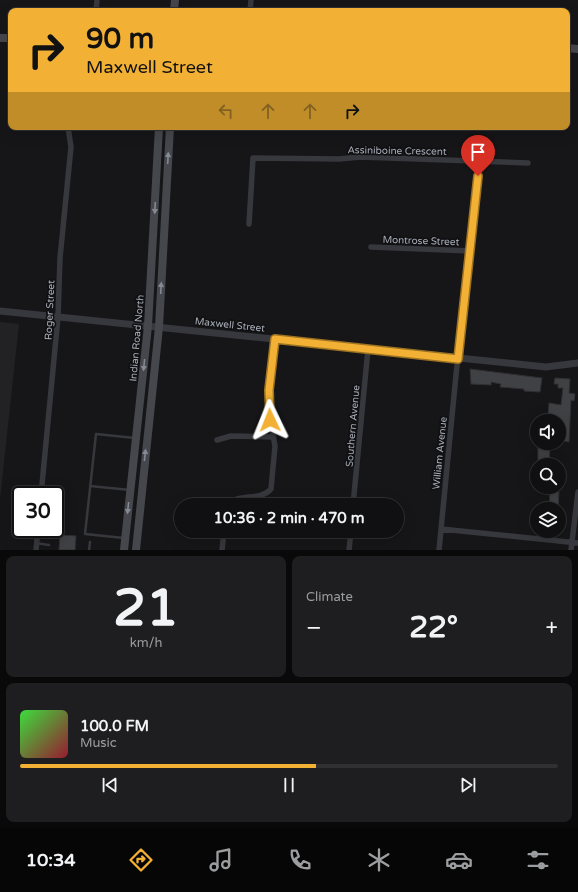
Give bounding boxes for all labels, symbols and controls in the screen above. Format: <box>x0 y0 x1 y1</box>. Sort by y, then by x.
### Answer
text: 90 m <box>86 22 154 56</box>
icon: right <box>20 24 72 76</box>
text: Maxwell Street <box>86 56 213 78</box>
icon: left <box>215 100 237 122</box>
icon: ahead <box>257 100 279 122</box>
icon: ahead <box>299 100 321 122</box>
icon: right <box>341 100 363 122</box>
pin <box>461 135 495 176</box>
icon: arrive <box>467 141 489 163</box>
street label: Assiniboine Crescent <box>347 144 447 158</box>
one-way arrow <box>165 152 172 164</box>
one-way arrow <box>151 202 158 214</box>
street label: Montrose Street <box>382 234 460 248</box>
street label: Roger Street <box>42 280 58 340</box>
one-way arrow <box>158 281 164 294</box>
street label: Indian Road North <box>127 294 147 382</box>
street label: Maxwell Street <box>194 315 266 335</box>
one-way arrow <box>140 359 147 371</box>
street label: Southern Avenue <box>343 384 363 468</box>
position arrow <box>249 399 291 441</box>
map controls <box>530 414 566 538</box>
button: sound <box>530 414 566 450</box>
street label: William Avenue <box>430 416 450 490</box>
one-way arrow <box>142 449 149 462</box>
button: search <box>530 458 566 494</box>
speed limit sign: 30 <box>12 486 64 538</box>
one-way arrow <box>125 502 132 514</box>
button: layers <box>530 502 566 538</box>
text: 10:36 · 2 min · 470 m <box>214 509 364 527</box>
text: 21 <box>113 577 179 640</box>
text: Climate <box>306 589 353 605</box>
text: 22° <box>409 609 458 646</box>
text: − <box>306 615 322 641</box>
text: + <box>546 615 558 641</box>
text: km/h <box>130 635 162 651</box>
text: 100.0 FM <box>80 717 149 735</box>
text: Music <box>80 735 117 751</box>
icon: previous <box>99 774 121 796</box>
icon: pause <box>278 774 300 796</box>
icon: next <box>457 774 479 796</box>
icon: directions <box>127 846 155 874</box>
icon: music <box>207 846 235 874</box>
icon: phone <box>286 846 314 874</box>
icon: climate <box>365 846 393 874</box>
icon: car <box>445 846 473 874</box>
icon: filters <box>524 846 552 874</box>
text: 10:34 <box>26 849 76 871</box>

